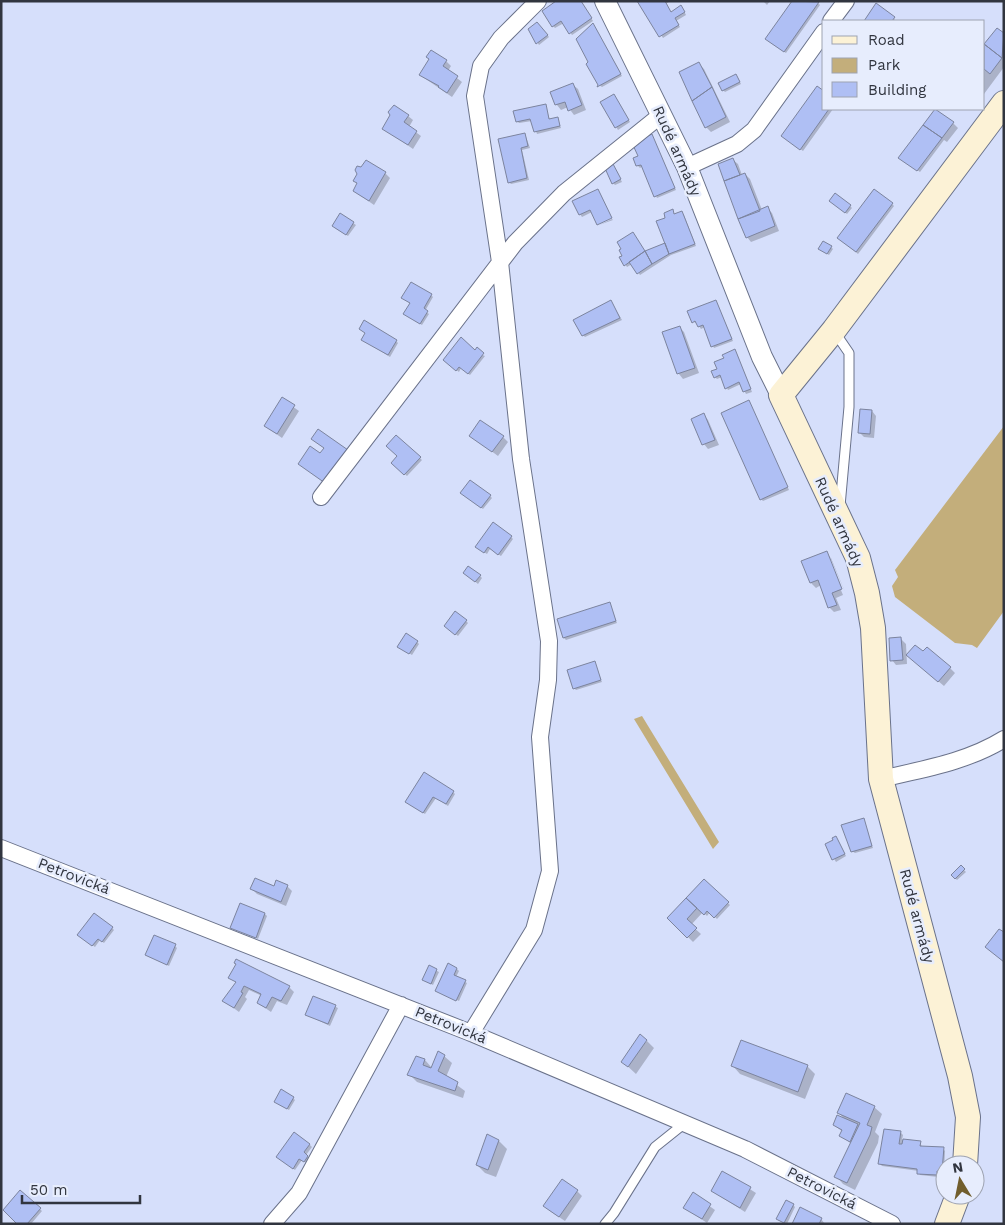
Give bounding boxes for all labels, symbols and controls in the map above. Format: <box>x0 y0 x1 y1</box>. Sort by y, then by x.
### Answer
legend <box>822 20 985 110</box>
text: Road <box>868 31 905 49</box>
text: Park <box>868 56 901 74</box>
text: Building <box>868 81 926 99</box>
street label: Rudé armády <box>649 103 705 199</box>
street label: Rudé armády <box>811 474 867 570</box>
street label: Petrovická <box>35 854 113 898</box>
street label: Rudé armády <box>896 867 938 965</box>
street label: Petrovická <box>413 1002 490 1048</box>
north arrow <box>935 1155 985 1205</box>
text: N <box>951 1158 964 1176</box>
street label: Petrovická <box>784 1163 860 1213</box>
scale bar <box>22 1172 140 1204</box>
text: 50 m <box>30 1181 67 1199</box>

